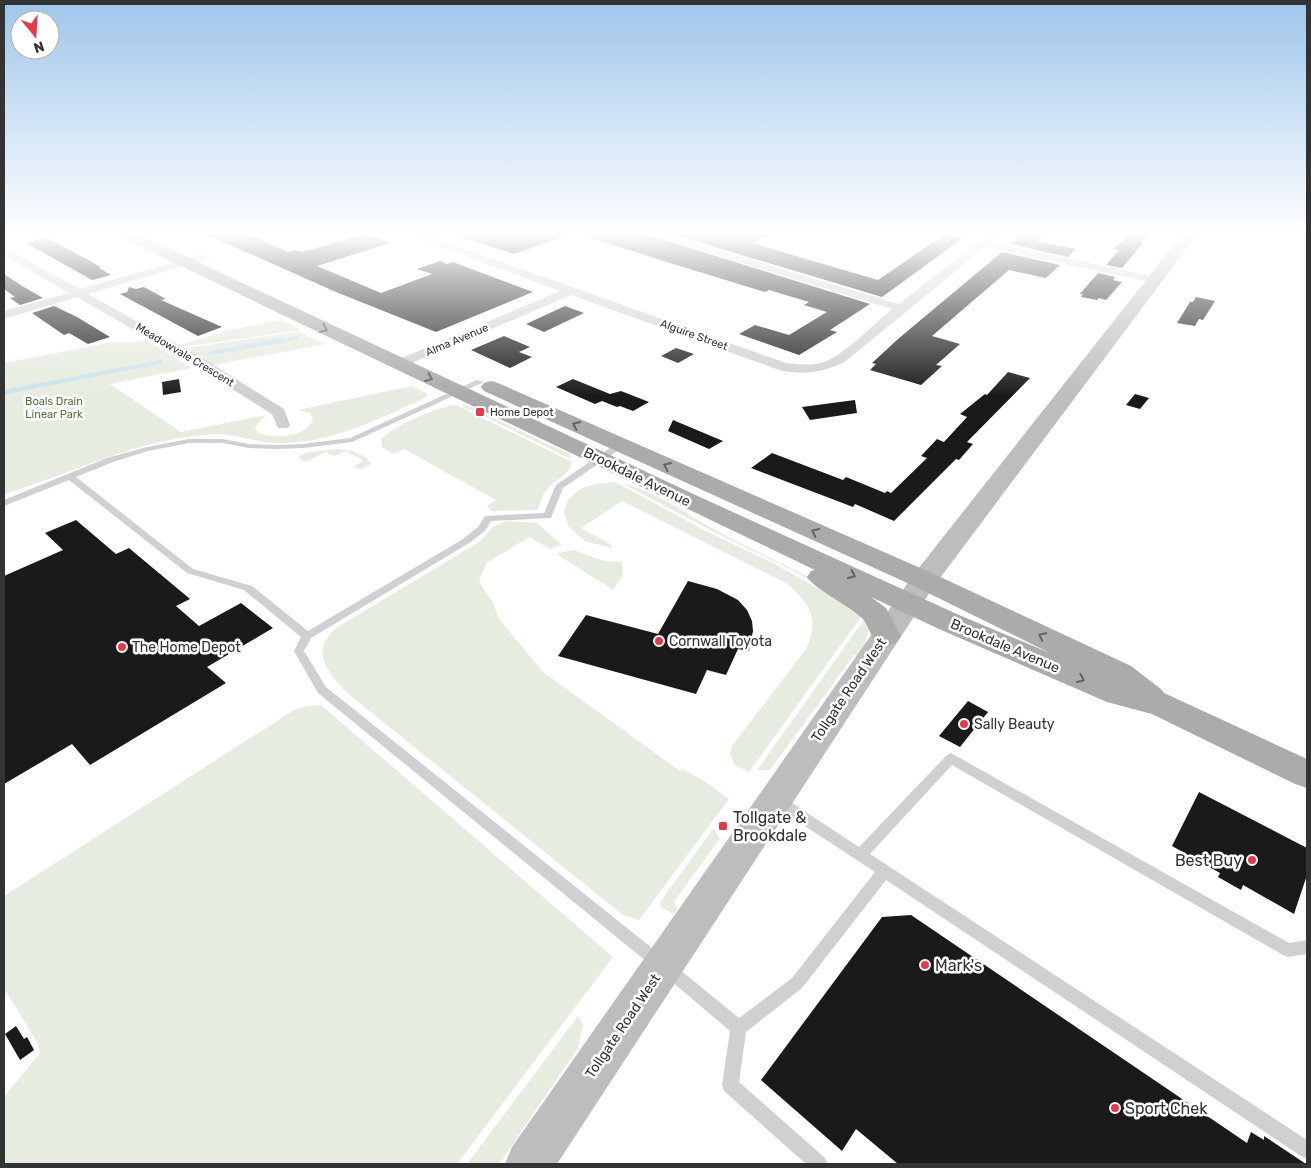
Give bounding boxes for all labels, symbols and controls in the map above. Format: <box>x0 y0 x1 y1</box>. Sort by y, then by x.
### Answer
north arrow <box>10 10 60 60</box>
text: N <box>31 37 46 57</box>
street label: Alguire Street <box>659 317 730 353</box>
street label: Meadowvale Crescent <box>134 321 237 390</box>
street label: Alma Avenue <box>424 321 490 359</box>
one-way arrow <box>319 322 328 333</box>
one-way arrow <box>424 372 433 382</box>
park label: Boals Drain Linear Park <box>25 395 83 421</box>
marker: Home Depot <box>474 406 486 418</box>
place label: Home Depot <box>490 406 554 419</box>
one-way arrow <box>572 421 581 431</box>
street label: Brookdale Avenue <box>581 444 693 510</box>
one-way arrow <box>663 461 672 472</box>
one-way arrow <box>811 527 820 538</box>
one-way arrow <box>847 569 856 580</box>
street label: Brookdale Avenue <box>948 615 1062 677</box>
one-way arrow <box>1038 632 1047 643</box>
place label: Cornwall Toyota <box>669 633 772 650</box>
street label: Tollgate Road West <box>808 634 890 745</box>
marker: Cornwall Toyota <box>653 635 665 647</box>
place label: The Home Depot <box>132 639 241 656</box>
marker: The Home Depot <box>116 641 128 653</box>
one-way arrow <box>1076 672 1085 683</box>
place label: Sally Beauty <box>974 716 1055 733</box>
marker: Sally Beauty <box>958 718 970 730</box>
place label: Tollgate & Brookdale <box>733 808 807 845</box>
marker: Tollgate & Brookdale <box>717 820 729 832</box>
place label: Best Buy <box>1175 851 1242 870</box>
marker: Best Buy <box>1246 854 1258 866</box>
place label: Mark's <box>935 956 982 975</box>
marker: Mark's <box>919 959 931 971</box>
street label: Tollgate Road West <box>582 970 664 1081</box>
place label: Sport Chek <box>1125 1099 1208 1118</box>
marker: Sport Chek <box>1109 1102 1121 1114</box>

